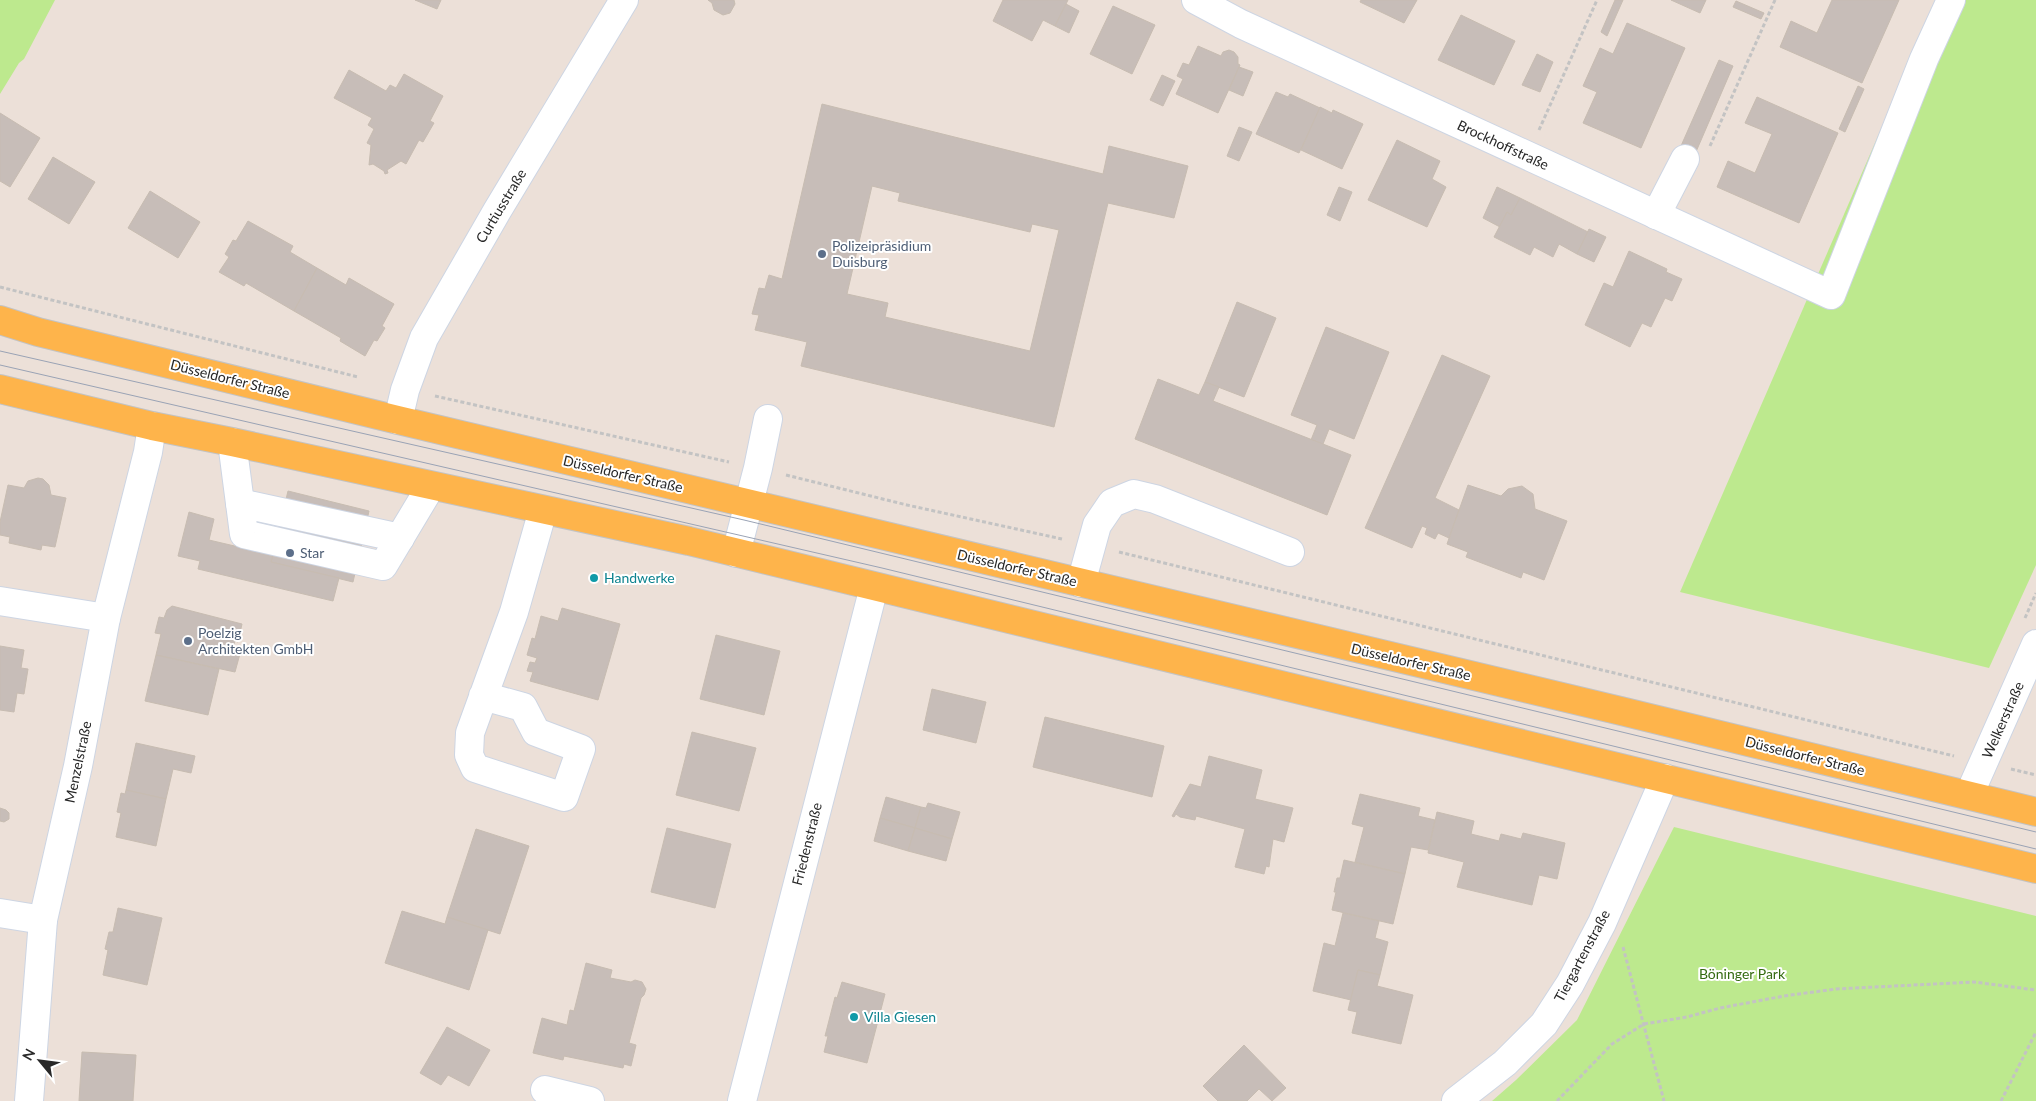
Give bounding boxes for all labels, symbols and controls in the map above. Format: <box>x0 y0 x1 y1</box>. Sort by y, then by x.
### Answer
street label: Brockhoffstraße <box>1455 116 1552 173</box>
street label: Curtiusstraße <box>472 166 529 246</box>
place label: Polizeipräsidium Duisburg <box>832 237 931 270</box>
marker: Polizeipräsidium Duisburg <box>816 248 828 260</box>
street label: Düsseldorfer Straße <box>169 355 291 402</box>
street label: Düsseldorfer Straße <box>562 451 685 496</box>
place label: Star <box>300 544 324 561</box>
street label: Düsseldorfer Straße <box>956 545 1079 590</box>
marker: Star <box>284 547 296 559</box>
place label: Handwerke <box>604 569 675 586</box>
marker: Handwerke <box>588 572 600 584</box>
place label: Poelzig Architekten GmbH <box>198 624 313 657</box>
marker: Poelzig Architekten GmbH <box>182 635 194 647</box>
street label: Düsseldorfer Straße <box>1350 639 1473 684</box>
street label: Welkerstraße <box>1978 679 2027 761</box>
street label: Menzelstraße <box>61 719 94 804</box>
street label: Düsseldorfer Straße <box>1744 732 1866 779</box>
street label: Friedenstraße <box>788 801 825 887</box>
street label: Tiergartenstraße <box>1550 907 1613 1005</box>
park label: Böninger Park <box>1699 965 1786 982</box>
place label: Villa Giesen <box>864 1008 936 1025</box>
marker: Villa Giesen <box>848 1011 860 1023</box>
north arrow <box>15 1036 65 1086</box>
text: N <box>18 1046 38 1063</box>

